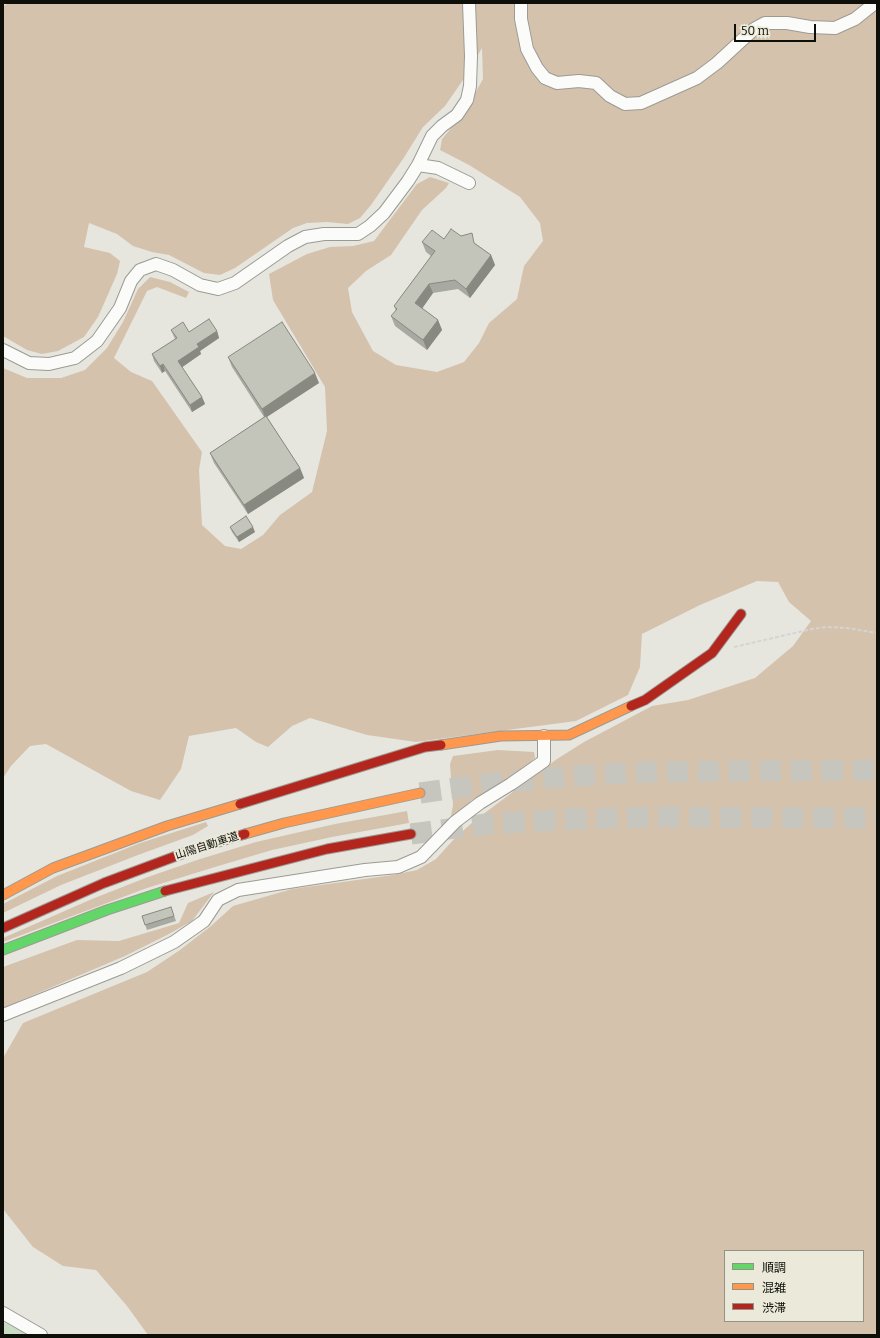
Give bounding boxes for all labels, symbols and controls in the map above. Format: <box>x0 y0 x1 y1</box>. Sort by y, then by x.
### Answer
scale bar <box>736 16 818 42</box>
text: 50 m <box>741 24 769 38</box>
street label: 山陽自動車道 <box>174 830 240 862</box>
legend <box>724 1250 864 1322</box>
text: 順調 <box>762 1261 786 1275</box>
text: 混雑 <box>762 1281 786 1295</box>
text: 渋滞 <box>762 1301 786 1315</box>

